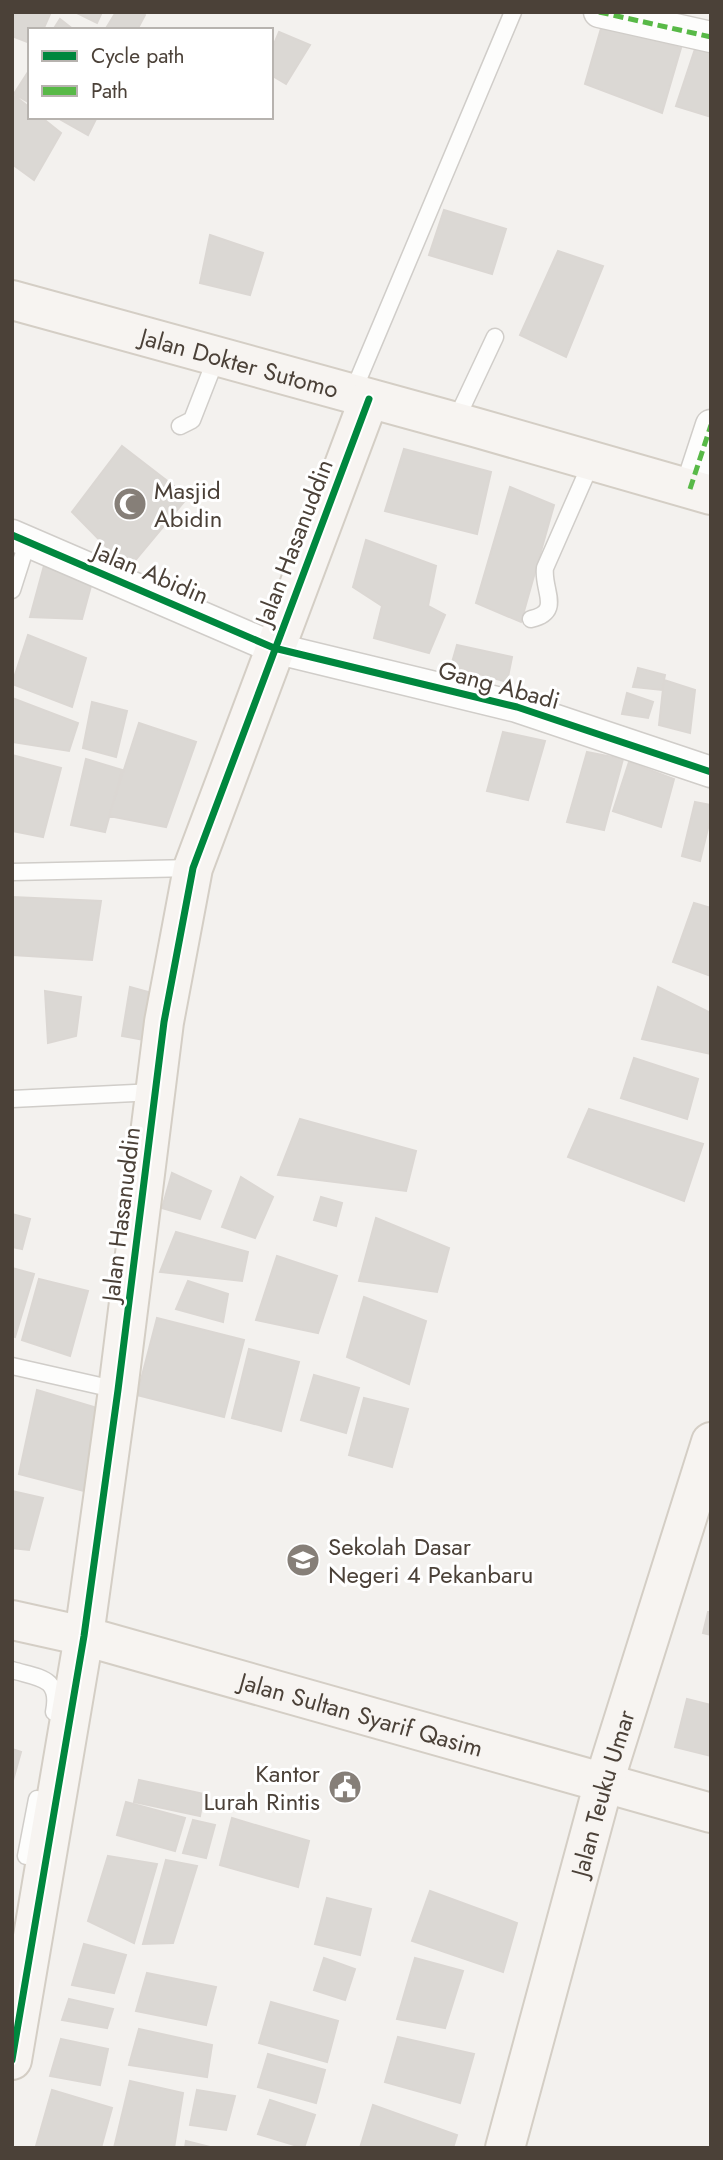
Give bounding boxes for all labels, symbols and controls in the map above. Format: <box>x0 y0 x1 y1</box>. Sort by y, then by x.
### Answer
legend <box>28 28 273 119</box>
text: Cycle path <box>91 41 184 71</box>
text: Path <box>91 76 128 106</box>
street label: Jalan Dokter Sutomo <box>134 318 343 406</box>
street label: Jalan Hasanuddin <box>245 454 342 633</box>
place label: Masjid Abidin <box>154 473 222 536</box>
mosque icon: Masjid Abidin <box>111 485 149 523</box>
street label: Jalan Abidin <box>85 532 214 613</box>
street label: Gang Abadi <box>434 652 564 718</box>
street label: Jalan Hasanuddin <box>93 1125 149 1306</box>
place label: Sekolah Dasar Negeri 4 Pekanbaru <box>328 1529 533 1592</box>
school or university icon: Sekolah Dasar Negeri 4 Pekanbaru <box>284 1541 322 1579</box>
street label: Jalan Sultan Syarif Qasim <box>233 1662 487 1765</box>
street label: Jalan Teuku Umar <box>561 1705 643 1883</box>
place label: Kantor Lurah Rintis <box>204 1756 321 1819</box>
public building icon: Kantor Lurah Rintis <box>326 1768 364 1806</box>

